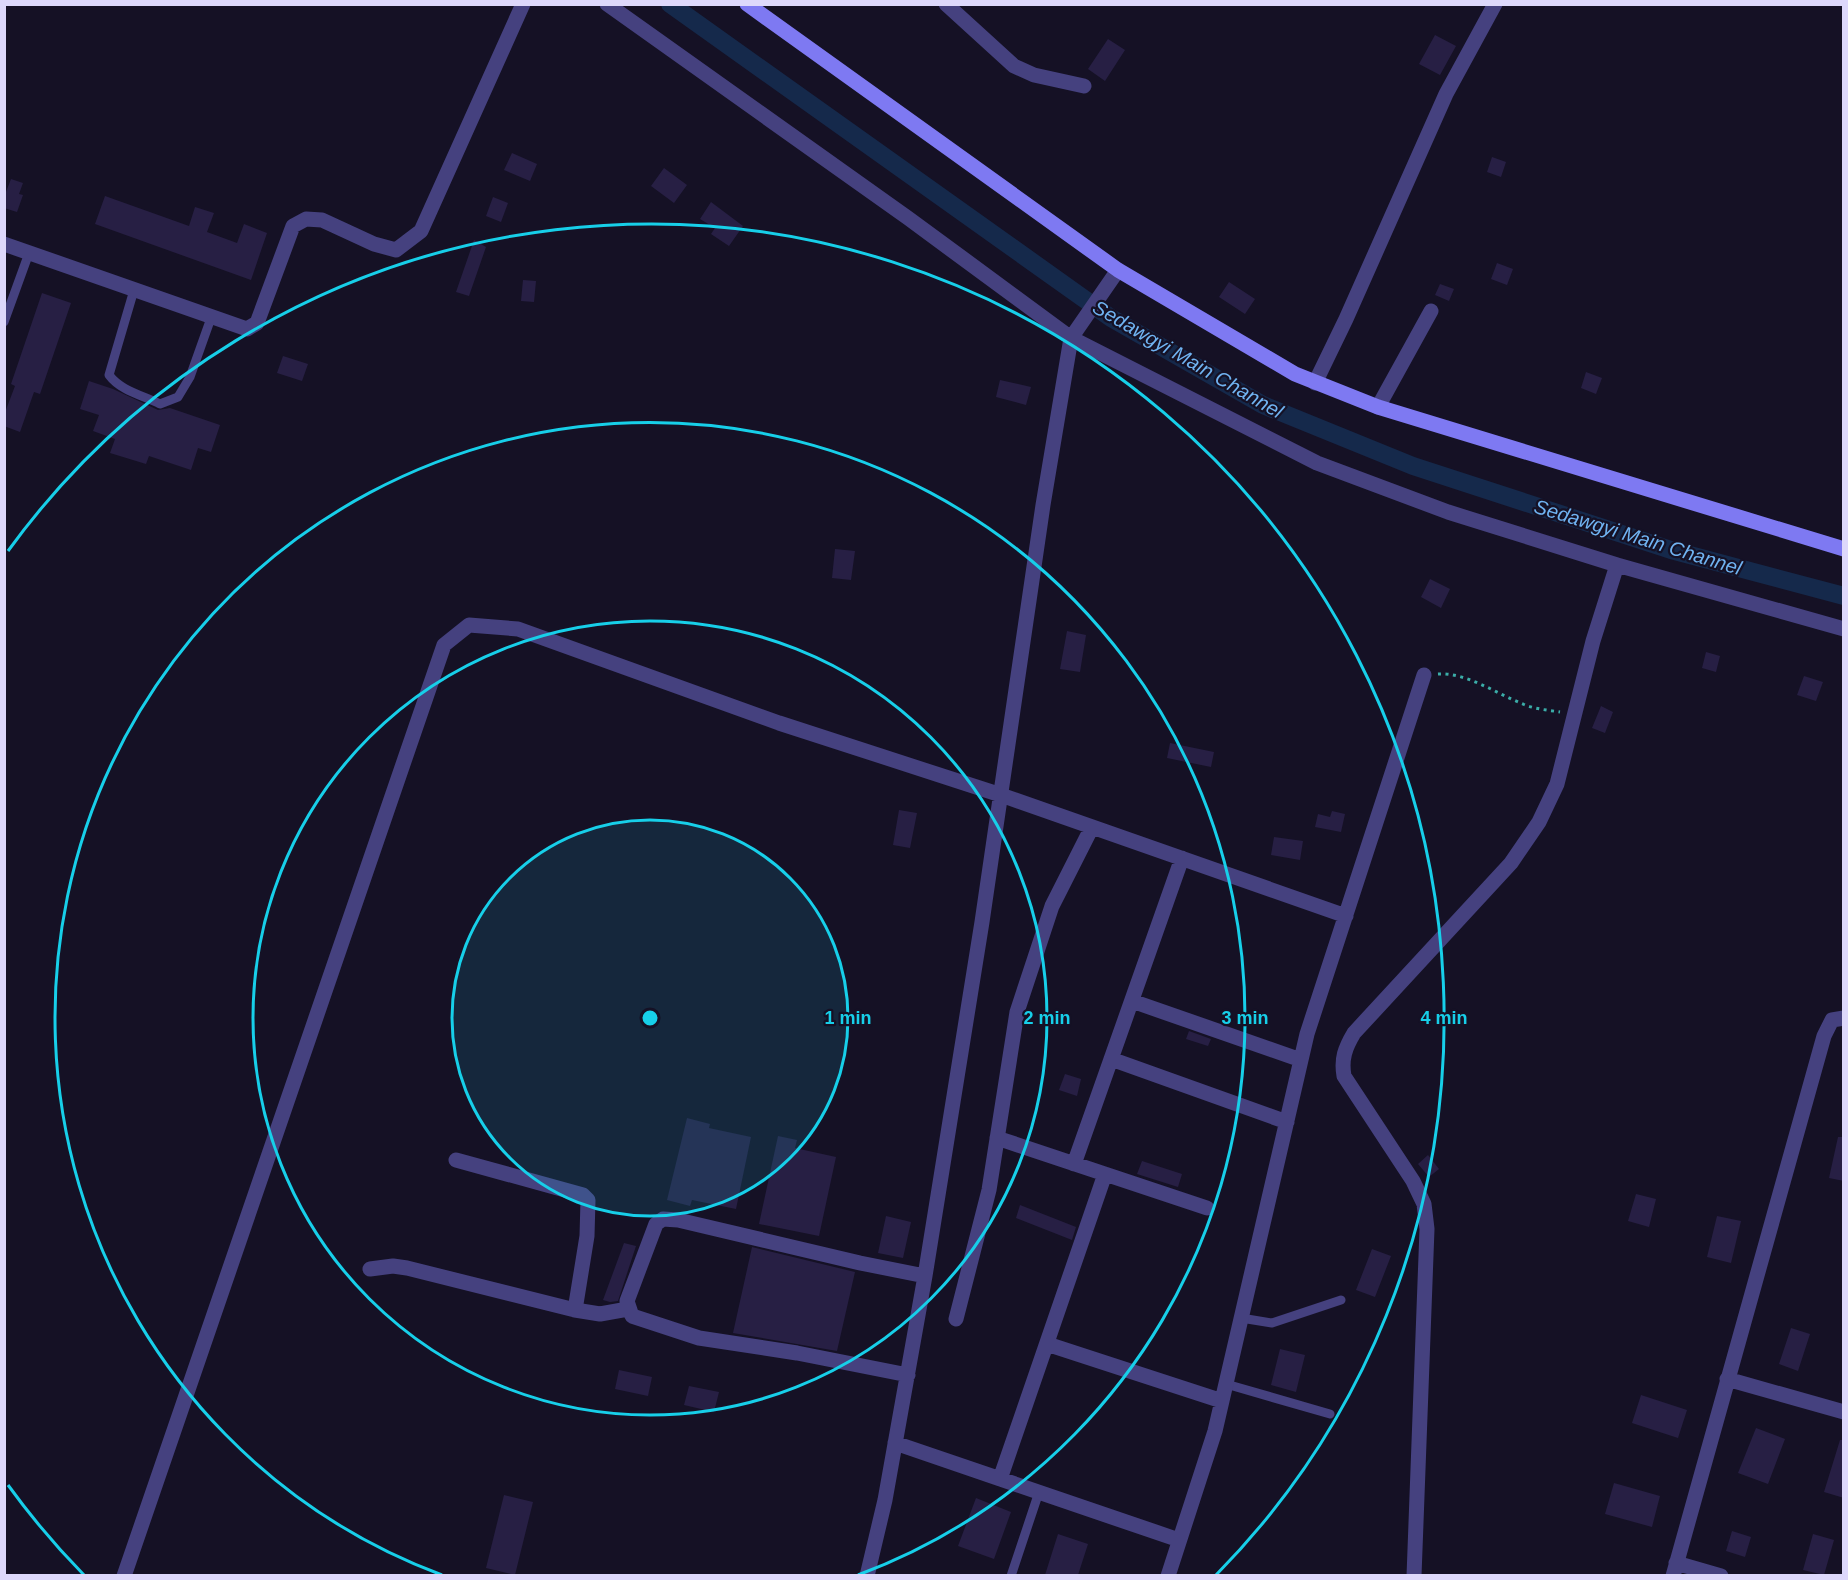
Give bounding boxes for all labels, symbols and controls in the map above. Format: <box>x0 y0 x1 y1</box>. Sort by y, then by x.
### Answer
water label: Sedawgyi Main Channel <box>1089 296 1287 423</box>
water label: Sedawgyi Main Channel <box>1532 495 1745 579</box>
centre of rings <box>640 1008 660 1028</box>
text: 1 min <box>824 1008 872 1028</box>
text: 2 min <box>1023 1008 1071 1028</box>
text: 3 min <box>1221 1008 1269 1028</box>
text: 4 min <box>1420 1008 1468 1028</box>

